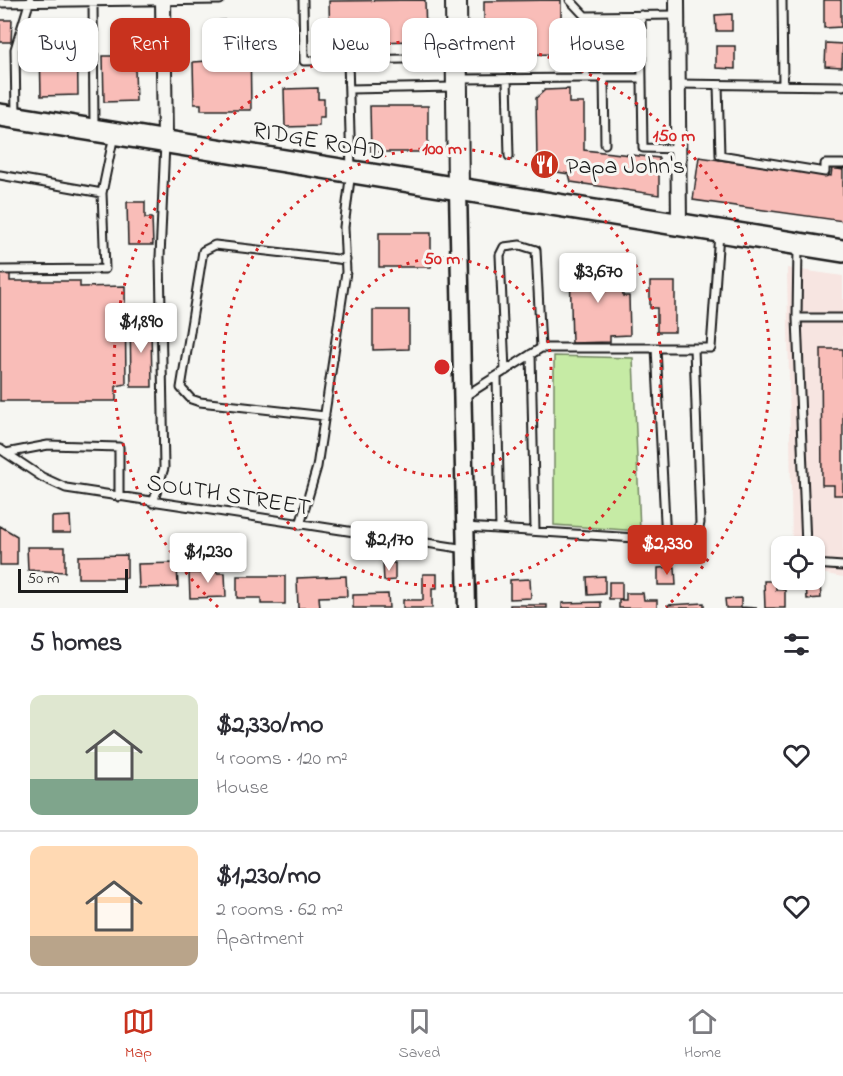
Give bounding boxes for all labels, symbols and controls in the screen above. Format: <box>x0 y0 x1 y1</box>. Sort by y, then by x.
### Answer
chip: Buy <box>18 18 98 72</box>
chip: Rent <box>110 18 190 72</box>
chip: Filters <box>202 18 299 72</box>
chip: New <box>311 18 390 72</box>
chip: Apartment <box>402 18 537 72</box>
chip: House <box>549 18 646 72</box>
street label: RIDGE ROAD <box>250 114 387 171</box>
text: 150 m <box>653 124 695 150</box>
text: 100 m <box>422 137 462 163</box>
restaurant icon: Papa John's <box>529 149 561 181</box>
place label: Papa John's <box>566 150 685 185</box>
text: 50 m <box>424 247 460 273</box>
pin: $3,670 <box>549 253 647 304</box>
text: $3,670 <box>573 258 623 287</box>
pin: $1,890 <box>92 303 190 354</box>
text: $1,890 <box>119 308 163 337</box>
centre of rings <box>432 357 452 377</box>
street label: SOUTH STREET <box>144 466 313 527</box>
pin: $2,170 <box>340 521 438 572</box>
pin: $2,330 <box>618 525 716 576</box>
text: $2,170 <box>365 526 413 555</box>
text: $2,330 <box>642 530 692 559</box>
pin: $1,230 <box>159 533 257 584</box>
map controls <box>771 536 825 590</box>
button: locate <box>771 536 825 590</box>
text: $1,230 <box>184 538 232 567</box>
scale bar <box>18 566 128 594</box>
text: 50 m <box>27 567 59 591</box>
text: 5 homes <box>30 625 122 663</box>
icon: filters <box>780 628 813 661</box>
text: $2,330/mo <box>216 707 324 745</box>
icon: home <box>78 719 150 791</box>
icon: heart <box>780 739 813 772</box>
text: 4 rooms · 120 m² <box>216 745 348 774</box>
text: House <box>216 774 269 803</box>
text: $1,230/mo <box>216 858 321 896</box>
icon: home <box>78 870 150 942</box>
icon: heart <box>780 890 813 923</box>
text: 2 rooms · 62 m² <box>216 896 343 925</box>
text: Apartment <box>216 925 304 954</box>
tab: Map <box>122 1005 155 1065</box>
tab: Saved <box>399 1005 440 1065</box>
tab: Home <box>684 1005 721 1065</box>

